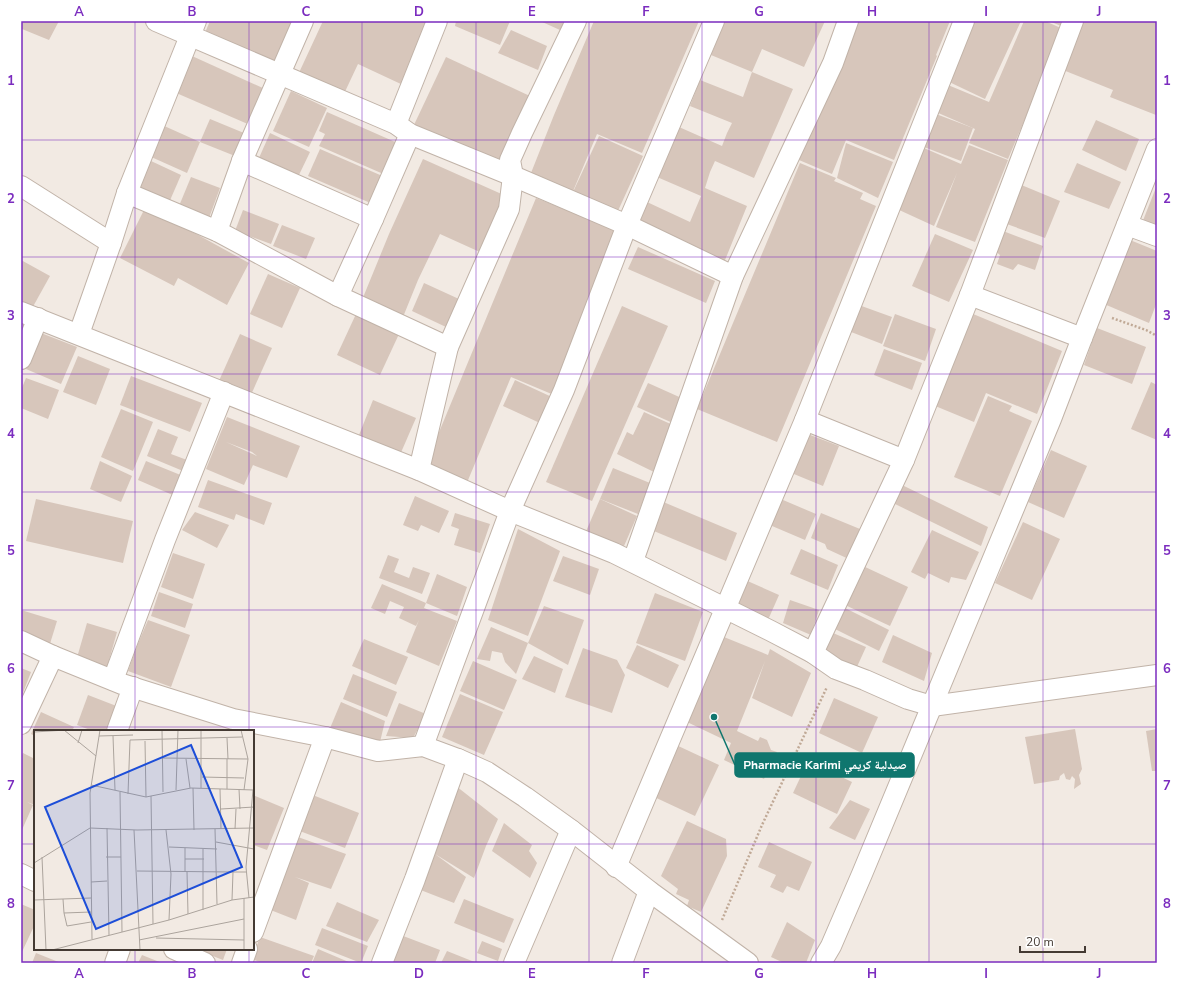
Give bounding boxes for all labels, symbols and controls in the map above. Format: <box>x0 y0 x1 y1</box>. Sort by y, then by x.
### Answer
text: A <box>74 3 84 21</box>
text: B <box>188 3 197 21</box>
text: C <box>302 3 311 21</box>
text: D <box>414 3 424 21</box>
text: E <box>528 3 536 21</box>
text: F <box>642 3 650 21</box>
text: G <box>754 3 764 21</box>
text: H <box>867 3 877 21</box>
text: I <box>984 3 988 21</box>
text: J <box>1096 3 1101 21</box>
text: 1 <box>7 72 15 90</box>
text: 1 <box>1163 72 1171 90</box>
text: 2 <box>7 190 15 208</box>
text: 2 <box>1163 190 1171 208</box>
text: 3 <box>7 307 15 325</box>
text: 3 <box>1163 307 1171 325</box>
text: 4 <box>7 425 15 443</box>
text: 4 <box>1163 425 1171 443</box>
text: 5 <box>7 542 15 560</box>
text: 5 <box>1163 542 1171 560</box>
text: 6 <box>7 660 15 678</box>
text: 6 <box>1163 660 1171 678</box>
inset map <box>34 730 254 950</box>
callout: Pharmacie Karimi صيدلية كريمي <box>735 753 914 777</box>
text: Pharmacie Karimi صيدلية كريمي <box>743 757 907 775</box>
text: 7 <box>7 777 15 795</box>
text: 7 <box>1163 777 1171 795</box>
text: 8 <box>7 895 15 913</box>
text: 8 <box>1163 895 1171 913</box>
scale bar <box>1020 928 1085 954</box>
text: 20 m <box>1026 934 1054 950</box>
text: A <box>74 965 84 983</box>
text: B <box>188 965 197 983</box>
text: C <box>302 965 311 983</box>
text: D <box>414 965 424 983</box>
text: E <box>528 965 536 983</box>
text: F <box>642 965 650 983</box>
text: G <box>754 965 764 983</box>
text: H <box>867 965 877 983</box>
text: I <box>984 965 988 983</box>
text: J <box>1096 965 1101 983</box>

